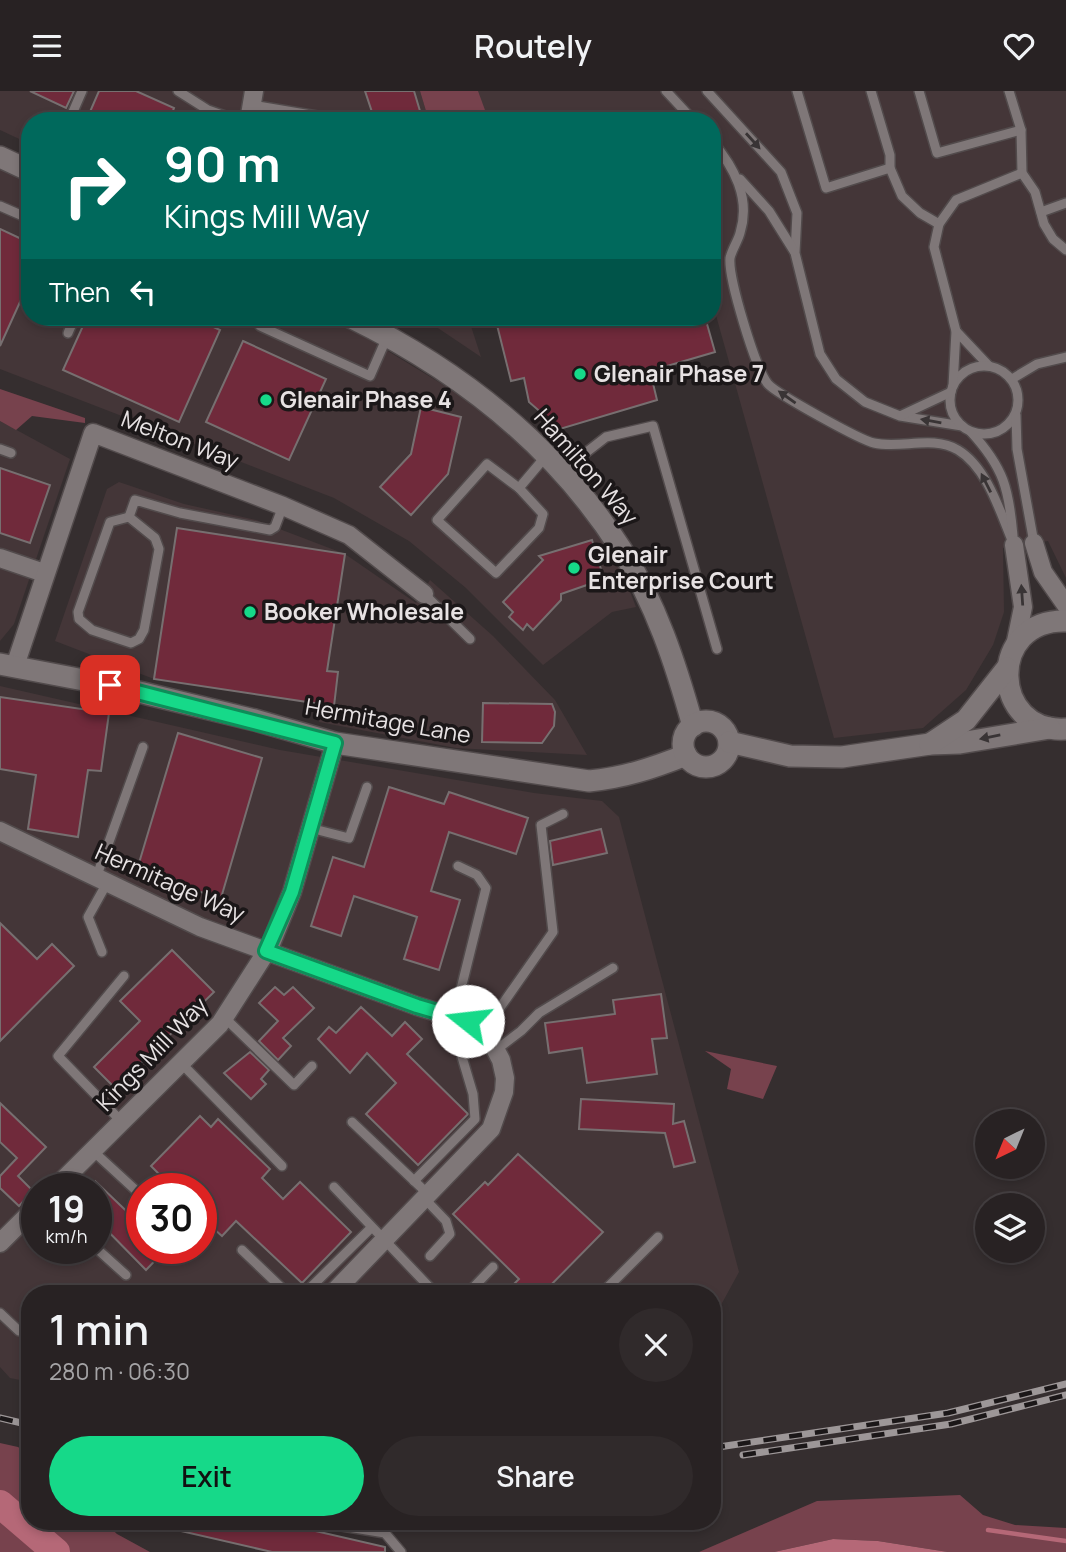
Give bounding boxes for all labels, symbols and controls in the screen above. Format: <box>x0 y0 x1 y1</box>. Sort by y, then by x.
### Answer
text: Routely <box>474 24 592 68</box>
icon: menu <box>28 27 66 65</box>
icon: heart <box>1000 27 1038 65</box>
text: 90 m <box>164 130 281 197</box>
one-way arrow <box>744 132 760 149</box>
icon: right <box>49 140 140 231</box>
text: Kings Mill Way <box>164 194 370 238</box>
icon: left <box>124 273 162 311</box>
text: Then <box>49 274 110 310</box>
place label: Glenair Phase 7 <box>594 357 764 389</box>
marker: Glenair Phase 7 <box>572 366 588 382</box>
place label: Glenair Phase 4 <box>280 383 452 415</box>
one-way arrow <box>778 390 796 404</box>
marker: Glenair Phase 4 <box>258 392 274 408</box>
street label: Hamilton Way <box>527 401 646 531</box>
street label: Melton Way <box>117 402 244 476</box>
one-way arrow <box>920 415 942 426</box>
one-way arrow <box>980 473 991 493</box>
place label: Glenair Enterprise Court <box>588 538 774 596</box>
marker: Glenair Enterprise Court <box>566 560 582 576</box>
one-way arrow <box>1016 584 1027 606</box>
place label: Booker Wholesale <box>264 595 464 627</box>
marker: Booker Wholesale <box>242 604 258 620</box>
pin <box>80 655 140 715</box>
icon: arrive <box>91 666 129 704</box>
street label: Hermitage Lane <box>303 690 473 750</box>
one-way arrow <box>979 732 1001 743</box>
street label: Hermitage Way <box>90 835 250 929</box>
position arrow <box>431 984 505 1058</box>
street label: Kings Mill Way <box>88 989 214 1118</box>
north arrow <box>975 1109 1045 1179</box>
map controls <box>975 1109 1045 1263</box>
speed limit sign: 30 <box>126 1173 217 1264</box>
text: 19 <box>48 1185 85 1233</box>
button: layers <box>975 1193 1045 1263</box>
text: km/h <box>46 1224 87 1248</box>
text: 1 min <box>49 1300 149 1358</box>
button: close <box>619 1308 693 1382</box>
text: 280 m · 06:30 <box>49 1355 190 1387</box>
button: Exit <box>49 1436 364 1516</box>
button: Share <box>378 1436 693 1516</box>

